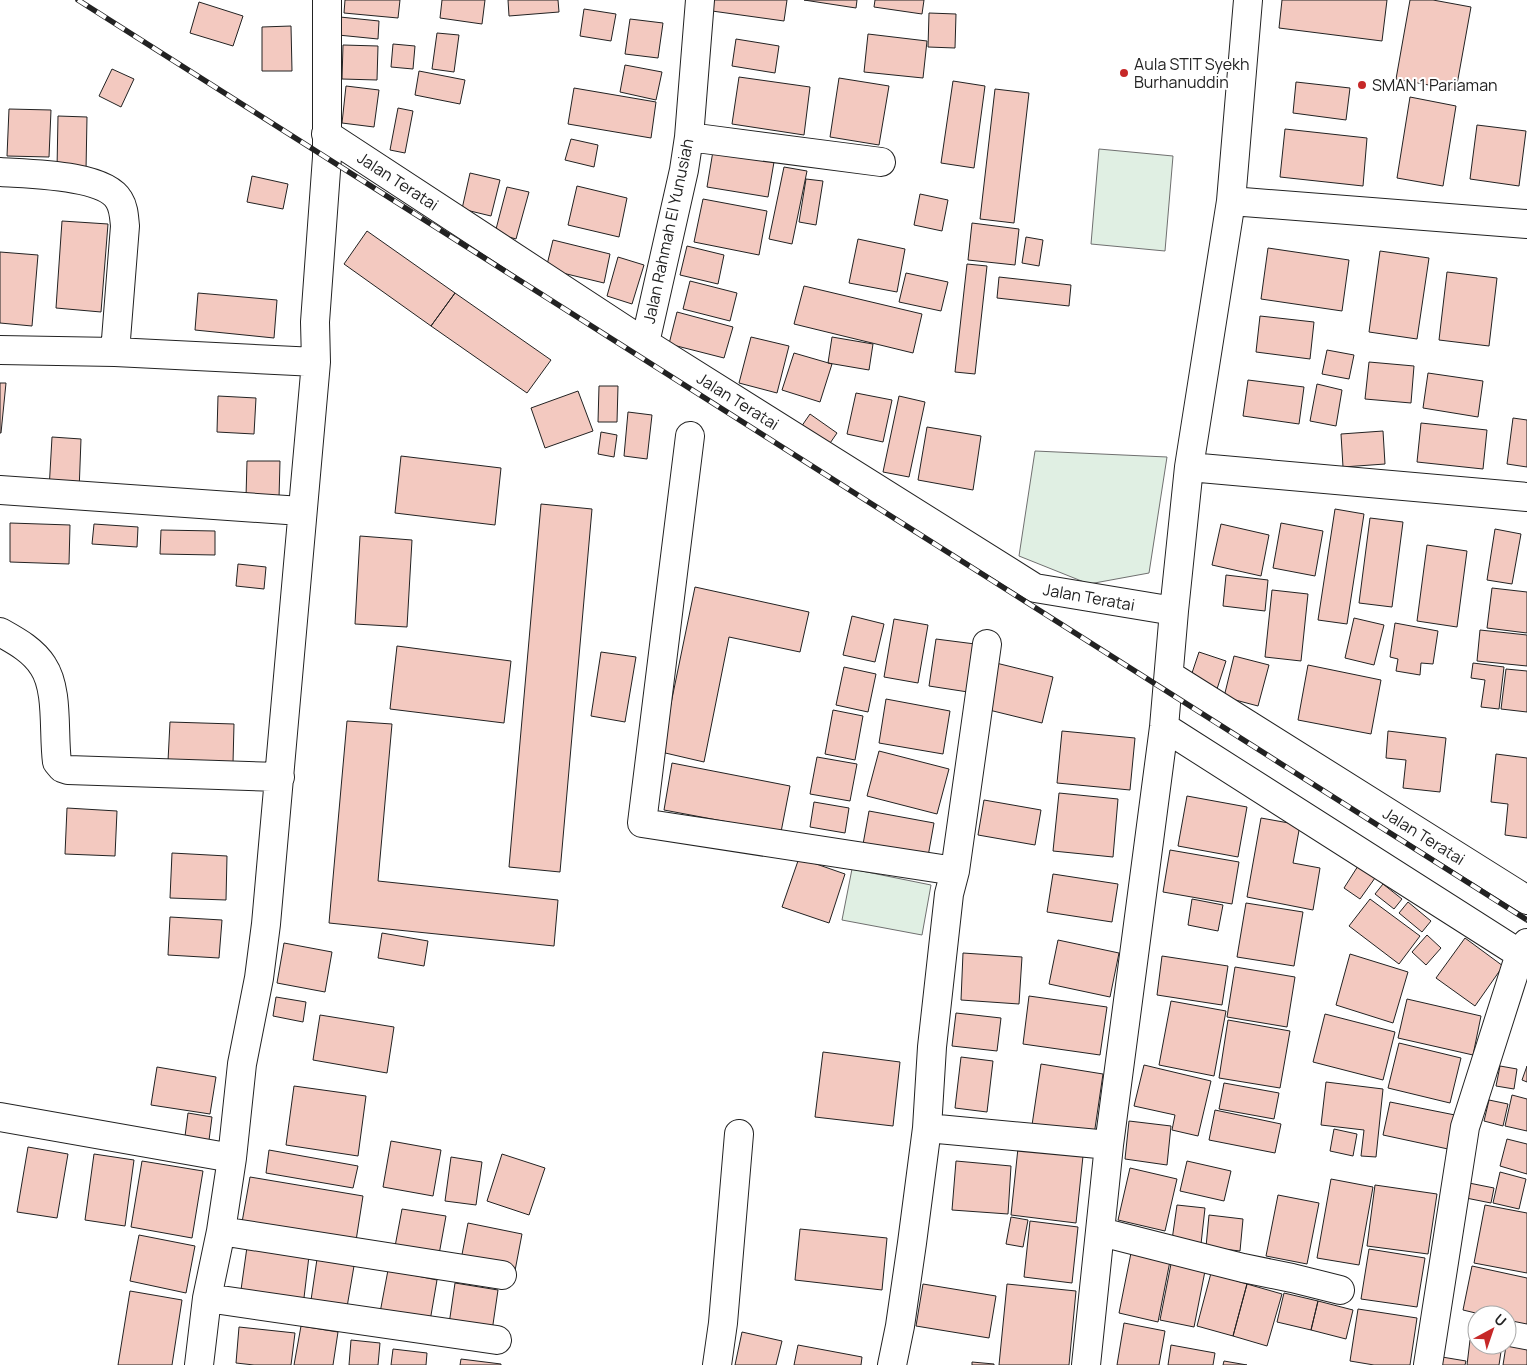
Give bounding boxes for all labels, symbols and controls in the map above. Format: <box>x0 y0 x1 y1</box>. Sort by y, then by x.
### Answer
place label: Aula STIT Syekh Burhanuddin <box>1134 53 1250 93</box>
marker: Aula STIT Syekh Burhanuddin <box>1118 67 1130 79</box>
place label: SMAN 1 Pariaman <box>1372 74 1498 96</box>
marker: SMAN 1 Pariaman <box>1356 79 1368 91</box>
street label: Jalan Rahmah El Yunusiah <box>638 136 698 326</box>
street label: Jalan Teratai <box>353 147 443 215</box>
street label: Jalan Teratai <box>693 367 783 435</box>
street label: Jalan Teratai <box>1041 578 1137 616</box>
street label: Jalan Teratai <box>1379 802 1469 870</box>
north arrow <box>1467 1305 1517 1355</box>
text: U <box>1491 1309 1511 1330</box>

